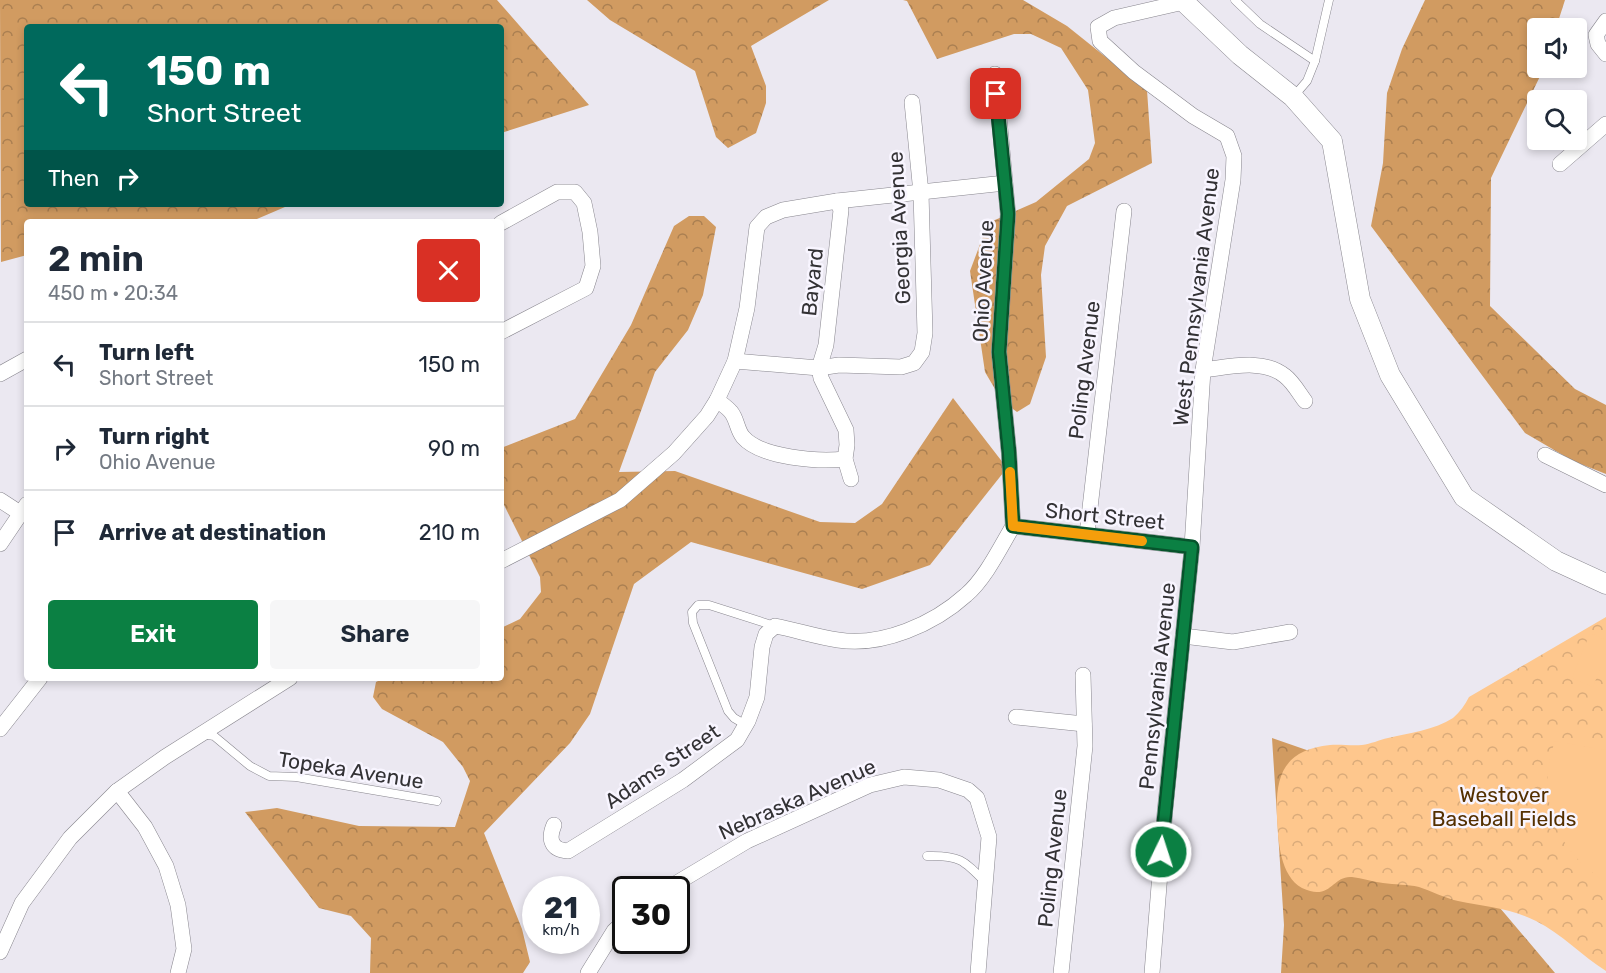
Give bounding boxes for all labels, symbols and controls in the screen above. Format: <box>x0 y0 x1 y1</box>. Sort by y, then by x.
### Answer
map controls <box>1527 18 1587 150</box>
button: sound <box>1527 18 1587 78</box>
text: 150 m <box>147 46 271 96</box>
icon: left <box>48 48 126 126</box>
pin <box>970 68 1021 119</box>
icon: arrive <box>979 77 1012 110</box>
button: search <box>1527 90 1587 150</box>
text: Short Street <box>147 97 301 129</box>
street label: Georgia Avenue <box>883 151 915 305</box>
icon: right <box>111 162 144 195</box>
text: Then <box>48 165 99 192</box>
street label: West Pennsylvania Avenue <box>1168 166 1224 428</box>
street label: Ohio Avenue <box>967 219 999 343</box>
text: 2 min <box>48 237 144 280</box>
button: close <box>417 239 480 302</box>
street label: Bayard <box>796 247 828 317</box>
text: 450 m · 20:34 <box>48 281 178 305</box>
street label: Poling Avenue <box>1063 300 1105 440</box>
text: Turn left <box>99 339 194 366</box>
icon: left <box>48 348 81 381</box>
text: 150 m <box>419 351 480 378</box>
text: Short Street <box>99 366 213 390</box>
text: Turn right <box>99 423 209 450</box>
icon: right <box>48 432 81 465</box>
text: 90 m <box>428 435 480 462</box>
text: Ohio Avenue <box>99 450 215 474</box>
street label: Short Street <box>1044 497 1166 535</box>
icon: arrive <box>48 516 81 549</box>
text: Arrive at destination <box>99 519 326 546</box>
text: 210 m <box>419 519 480 546</box>
street label: Pennsylvania Avenue <box>1134 581 1180 791</box>
button: Exit <box>48 600 258 669</box>
button: Share <box>270 600 480 669</box>
street label: Adams Street <box>600 718 724 814</box>
street label: Topeka Avenue <box>277 746 425 794</box>
street label: Nebraska Avenue <box>715 753 879 845</box>
park label: Westover Baseball Fields <box>1432 782 1576 831</box>
street label: Poling Avenue <box>1032 788 1072 928</box>
position arrow <box>1129 820 1193 884</box>
speed limit sign: 30 <box>612 876 690 954</box>
text: 21 <box>544 890 578 926</box>
text: km/h <box>542 921 580 939</box>

